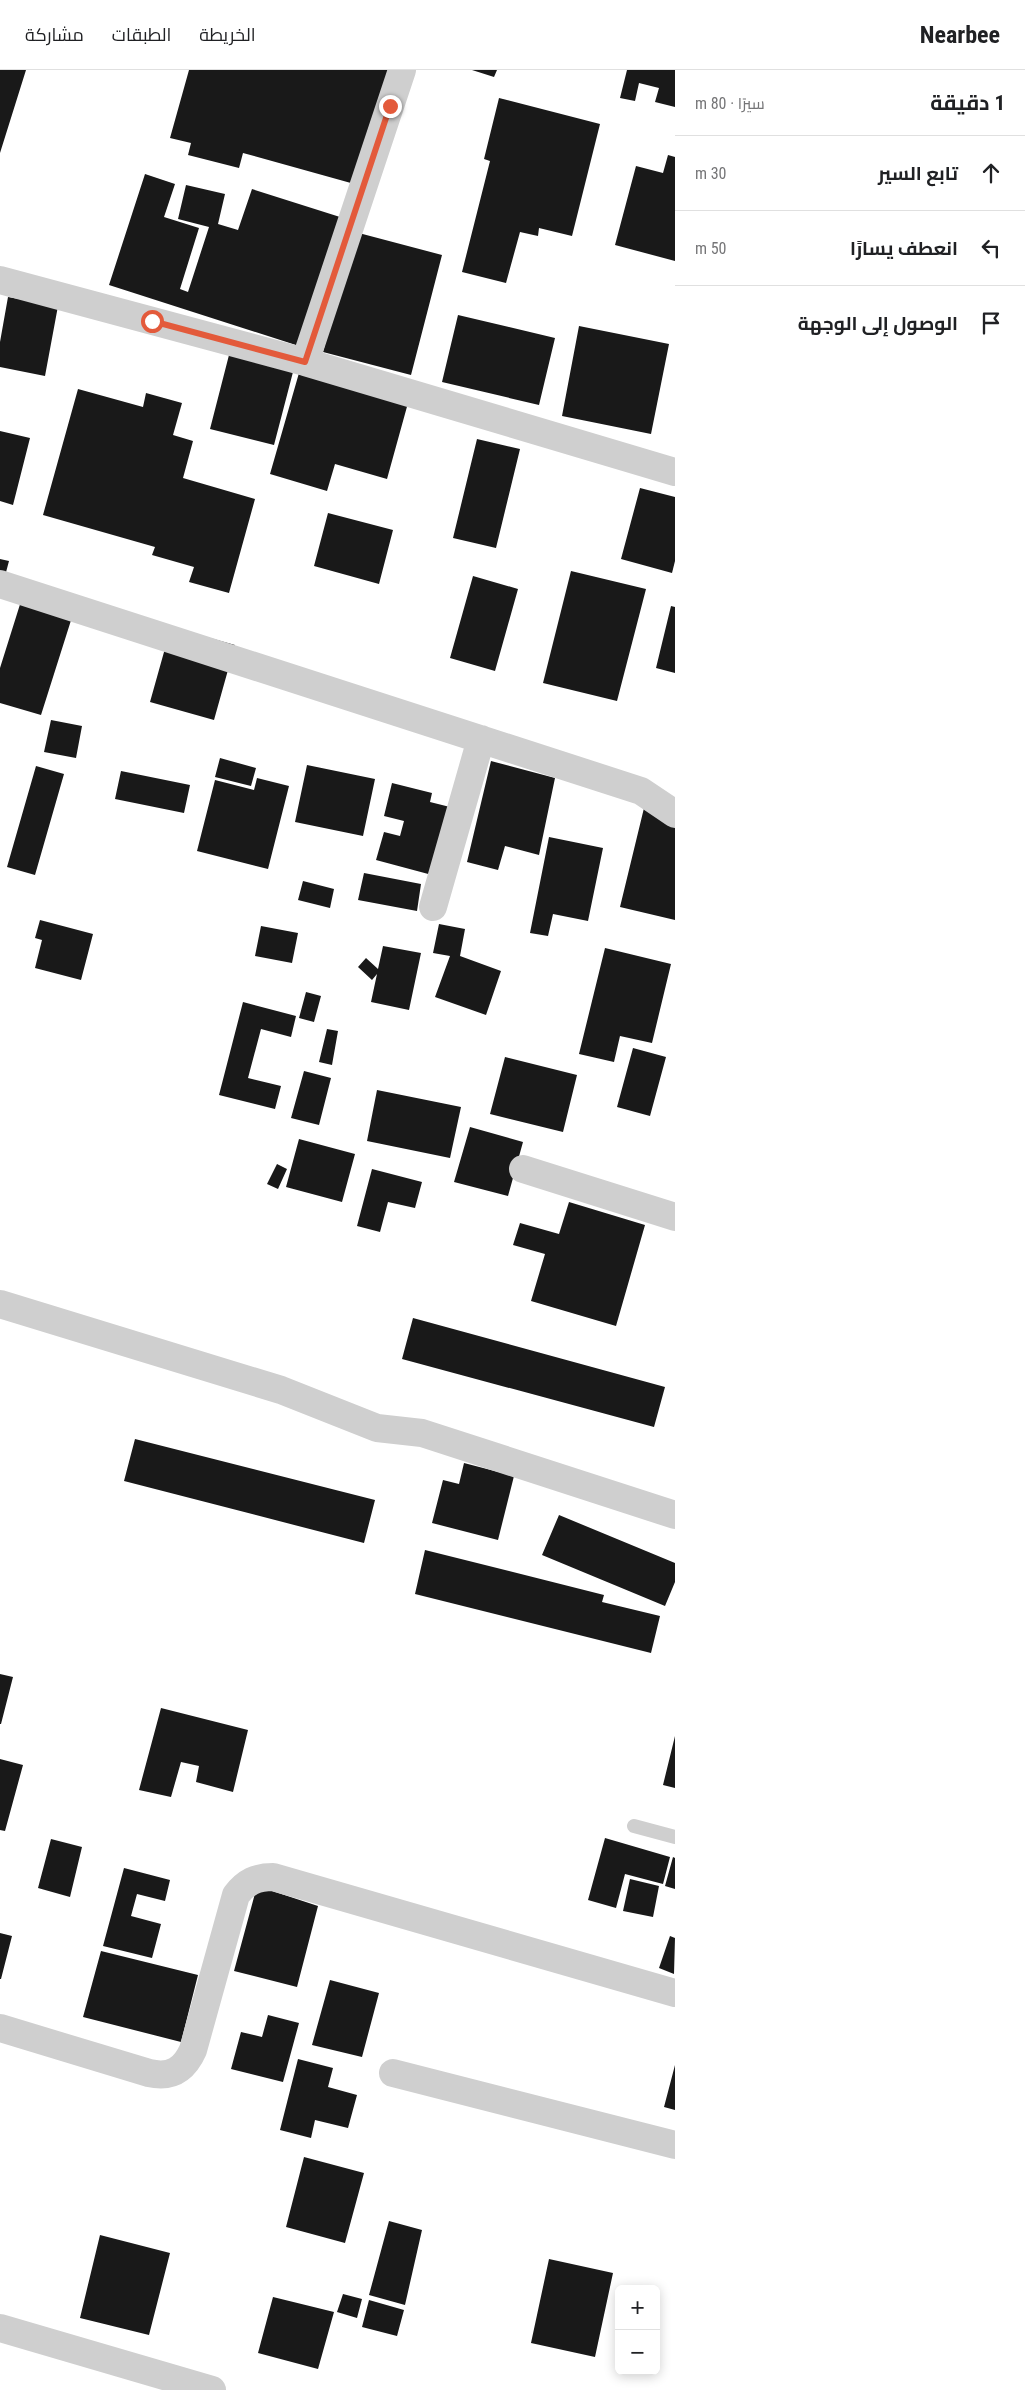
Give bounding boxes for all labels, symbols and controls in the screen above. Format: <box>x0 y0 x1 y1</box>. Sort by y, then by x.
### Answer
text: Nearbee <box>920 21 1000 49</box>
text: مشاركة <box>25 24 84 45</box>
text: الطبقات <box>112 24 171 45</box>
text: الخريطة <box>199 24 256 45</box>
text: 1 دقيقة <box>930 91 1005 115</box>
text: سيرًا · 80 m <box>695 94 765 113</box>
route end <box>379 95 402 118</box>
icon: ahead <box>977 159 1005 187</box>
text: تابع السير <box>878 162 958 185</box>
text: 30 m <box>695 164 727 183</box>
icon: left <box>977 234 1005 262</box>
text: انعطف يسارًا <box>850 237 958 260</box>
text: 50 m <box>695 239 727 258</box>
icon: arrive <box>977 309 1005 337</box>
route start <box>141 310 164 333</box>
text: الوصول إلى الوجهة <box>798 312 958 335</box>
map controls <box>615 2285 660 2375</box>
button: + <box>615 2285 660 2330</box>
button: − <box>615 2330 660 2375</box>

